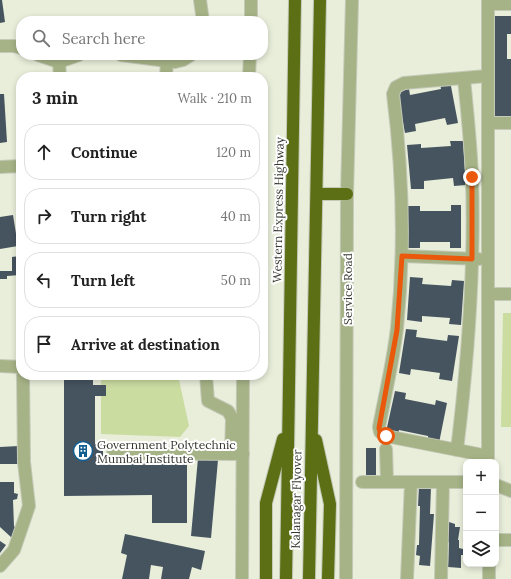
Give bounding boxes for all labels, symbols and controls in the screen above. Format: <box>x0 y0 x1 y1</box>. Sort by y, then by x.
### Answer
search box <box>16 16 268 60</box>
icon: search <box>30 27 52 49</box>
text: Search here <box>62 29 145 48</box>
text: 3 min <box>32 87 78 109</box>
text: Walk · 210 m <box>177 90 252 107</box>
street label: Western Express Highway <box>269 136 287 283</box>
icon: ahead <box>33 141 55 163</box>
text: Continue <box>71 143 137 162</box>
text: 120 m <box>216 144 251 161</box>
route end <box>463 168 481 186</box>
icon: right <box>33 205 55 227</box>
text: Turn right <box>71 207 147 226</box>
text: 40 m <box>221 208 251 225</box>
street label: Service Road <box>340 253 355 325</box>
icon: left <box>33 269 55 291</box>
text: Turn left <box>71 271 135 290</box>
text: 50 m <box>221 272 251 289</box>
icon: arrive <box>33 333 55 355</box>
text: Arrive at destination <box>71 335 220 354</box>
route start <box>377 427 395 445</box>
place label: Government Polytechnic Mumbai Institute <box>97 437 236 466</box>
building icon: Government Polytechnic Mumbai Institute <box>72 440 94 462</box>
street label: Kalanagar Flyover <box>288 449 304 549</box>
map controls <box>463 459 499 567</box>
button: + <box>463 459 499 495</box>
button: − <box>463 495 499 531</box>
button: layers <box>463 531 499 567</box>

